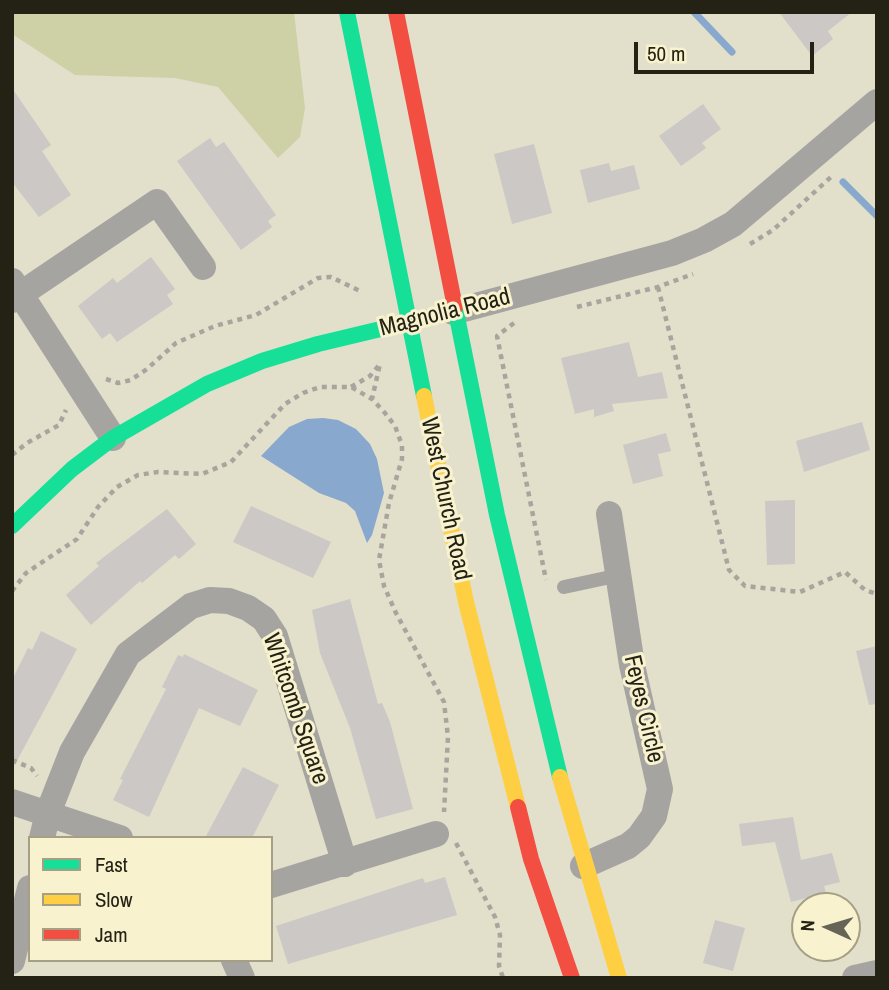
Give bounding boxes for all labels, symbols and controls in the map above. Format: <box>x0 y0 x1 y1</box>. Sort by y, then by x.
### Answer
scale bar <box>637 28 817 72</box>
text: 50 m <box>647 39 685 68</box>
street label: Magnolia Road <box>377 283 513 343</box>
street label: West Church Road <box>414 415 476 583</box>
street label: Whitcomb Square <box>256 630 334 788</box>
street label: Feyes Circle <box>617 652 669 766</box>
legend <box>28 836 273 962</box>
text: Fast <box>95 850 128 879</box>
text: Slow <box>95 885 132 914</box>
north arrow <box>791 892 861 962</box>
text: N <box>794 919 820 932</box>
text: Jam <box>95 920 128 949</box>

